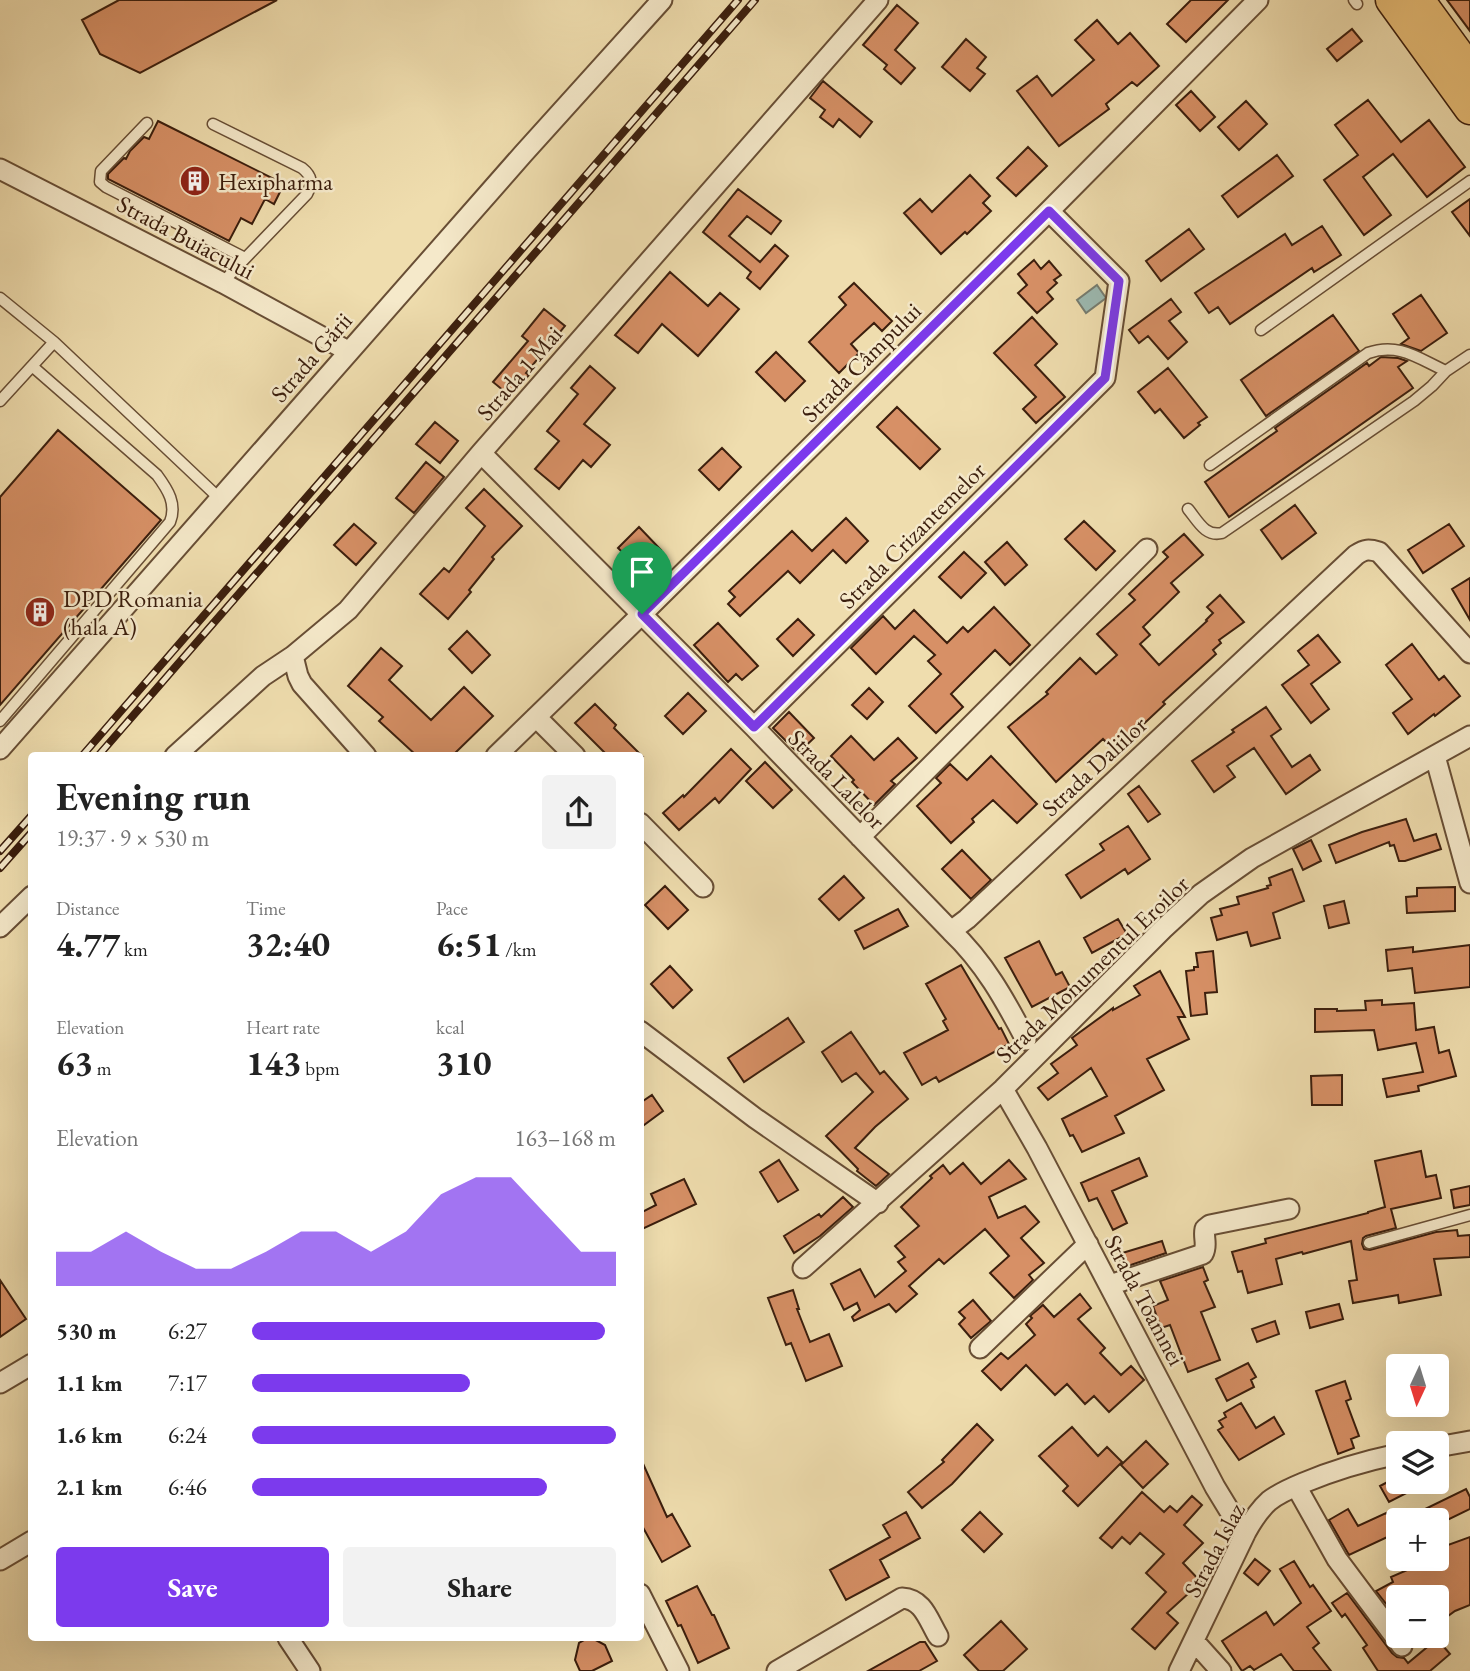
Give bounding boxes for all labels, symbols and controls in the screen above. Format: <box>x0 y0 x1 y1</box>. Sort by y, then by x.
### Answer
building icon: Hexipharma <box>178 164 212 198</box>
place label: Hexipharma <box>218 166 333 197</box>
street label: Strada Buiacului <box>112 188 260 286</box>
street label: Strada Câmpului <box>794 295 928 429</box>
street label: Strada Gării <box>263 305 359 409</box>
street label: Strada 1 Mai <box>469 319 569 427</box>
street label: Strada Crizantemelor <box>832 455 992 615</box>
pin <box>612 542 672 614</box>
icon: arrive <box>623 553 661 591</box>
place label: DPD Romania (hala A) <box>63 583 203 642</box>
building icon: DPD Romania (hala A) <box>23 595 57 629</box>
street label: Strada Daliilor <box>1035 709 1153 823</box>
street label: Strada Lalelor <box>782 722 892 836</box>
text: Evening run <box>56 772 251 821</box>
button: share <box>542 775 616 849</box>
text: 19:37 · 9 × 530 m <box>56 823 209 853</box>
street label: Strada Monumentul Eroilor <box>989 868 1195 1070</box>
text: Distance <box>56 896 119 921</box>
text: Time <box>246 896 286 921</box>
text: Pace <box>436 896 468 921</box>
text: 4.77 <box>56 921 120 966</box>
text: 32:40 <box>246 921 330 966</box>
text: 6:51 <box>436 921 501 966</box>
text: km <box>120 937 148 962</box>
text: /km <box>501 937 537 962</box>
text: Elevation <box>56 1015 124 1040</box>
text: Heart rate <box>246 1015 320 1040</box>
text: kcal <box>436 1015 465 1040</box>
text: 63 <box>56 1040 93 1085</box>
text: 143 <box>246 1040 302 1085</box>
text: 310 <box>436 1040 492 1085</box>
text: m <box>93 1056 112 1081</box>
text: bpm <box>302 1056 340 1081</box>
text: Elevation <box>56 1123 139 1153</box>
text: 163–168 m <box>515 1123 616 1153</box>
street label: Strada Toamnei <box>1098 1229 1193 1371</box>
text: 530 m <box>56 1316 117 1346</box>
text: 6:27 <box>168 1316 207 1346</box>
north arrow <box>1386 1354 1449 1418</box>
map controls <box>1386 1354 1449 1648</box>
text: 1.1 km <box>56 1368 123 1398</box>
text: 7:17 <box>168 1368 207 1398</box>
text: 1.6 km <box>56 1420 123 1450</box>
text: 6:24 <box>168 1420 207 1450</box>
button: layers <box>1386 1431 1449 1494</box>
text: 2.1 km <box>56 1472 123 1502</box>
text: 6:46 <box>168 1472 207 1502</box>
street label: Strada Islaz <box>1176 1497 1252 1603</box>
button: + <box>1386 1508 1449 1571</box>
button: Save <box>56 1547 329 1627</box>
button: Share <box>343 1547 616 1627</box>
button: − <box>1386 1585 1449 1648</box>

